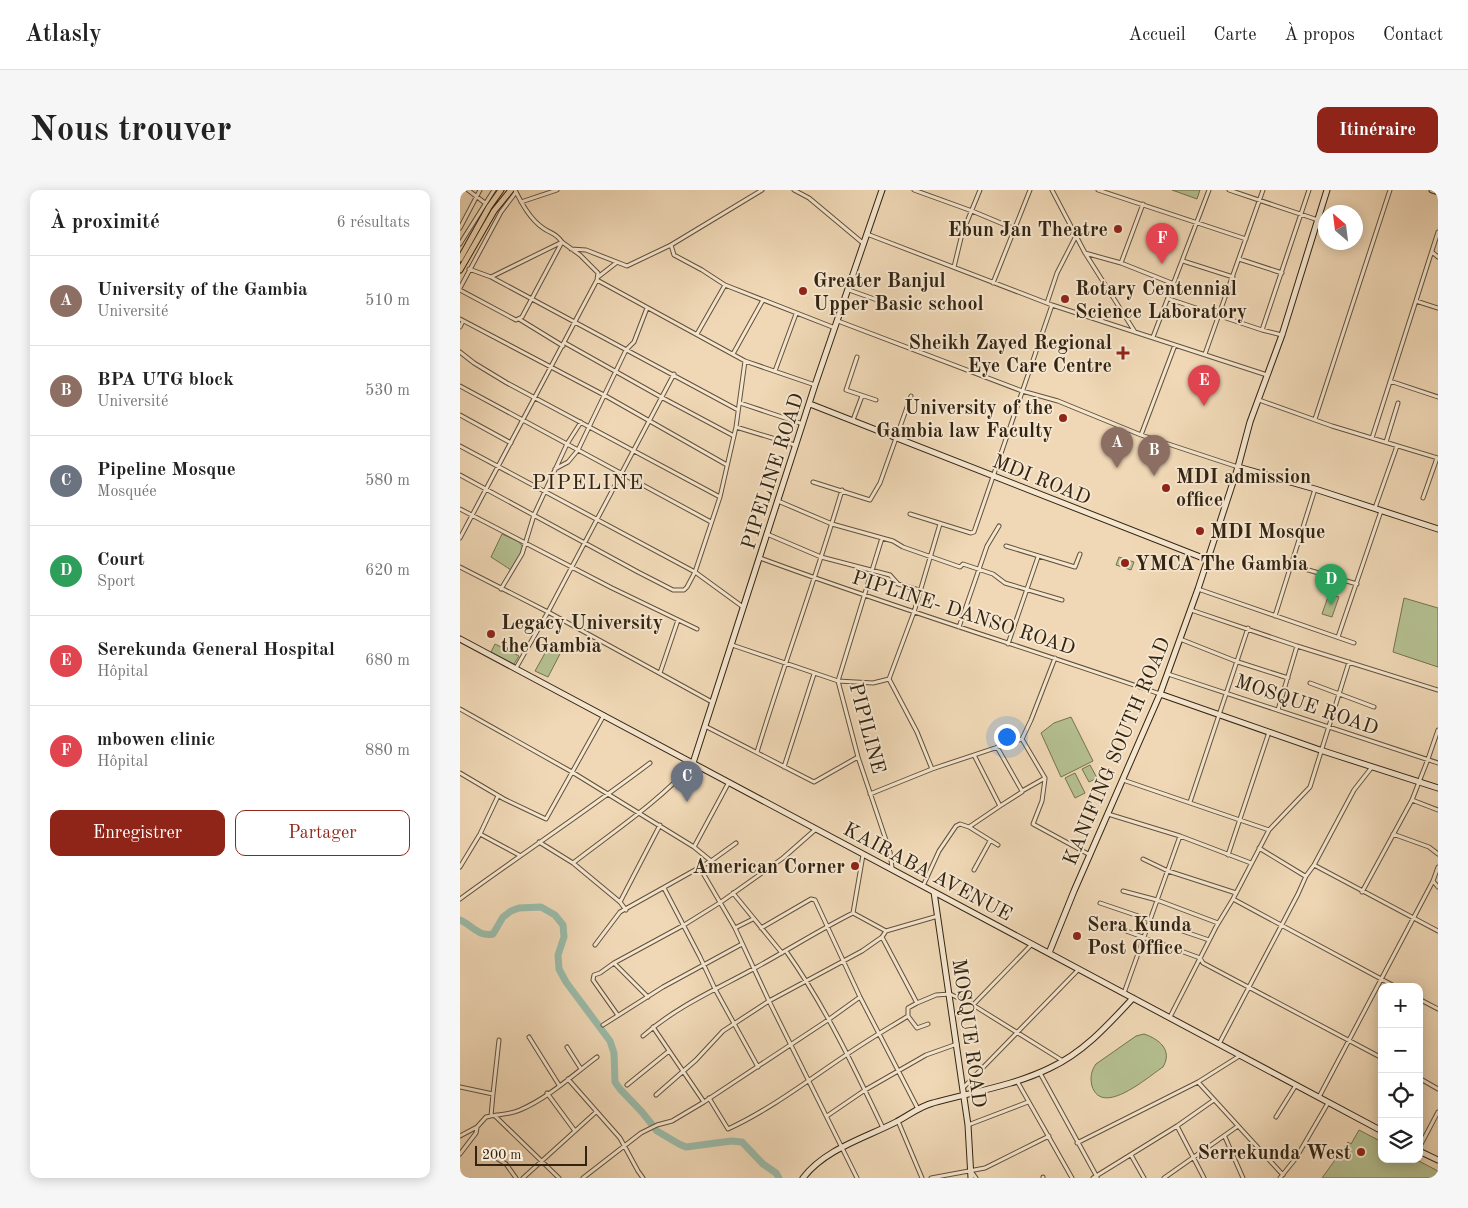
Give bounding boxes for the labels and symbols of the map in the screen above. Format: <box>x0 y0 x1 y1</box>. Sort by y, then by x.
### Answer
north arrow <box>1318 205 1363 250</box>
place label: Ebun Jan Theatre <box>948 221 1108 241</box>
marker: Ebun Jan Theatre <box>1112 223 1124 235</box>
pin: F <box>1146 223 1178 264</box>
place label: Greater Banjul Upper Basic school <box>813 272 984 315</box>
place label: Rotary Centennial Science Laboratory <box>1075 280 1247 323</box>
marker: Greater Banjul Upper Basic school <box>797 285 809 297</box>
marker: Rotary Centennial Science Laboratory <box>1059 293 1071 305</box>
place label: Sheikh Zayed Regional Eye Care Centre <box>909 334 1112 377</box>
marker: Sheikh Zayed Regional Eye Care Centre <box>1116 346 1130 360</box>
pin: E <box>1188 365 1220 406</box>
street label: PIPELINE ROAD <box>739 391 809 552</box>
place label: University of the Gambia law Faculty <box>876 399 1053 442</box>
marker: University of the Gambia law Faculty <box>1057 412 1069 424</box>
pin: A <box>1101 427 1133 468</box>
pin: B <box>1138 435 1170 476</box>
street label: MDI ROAD <box>989 452 1093 510</box>
place label: MDI admission office <box>1176 468 1311 511</box>
district label: PIPELINE <box>532 473 644 494</box>
marker: MDI admission office <box>1160 482 1172 494</box>
place label: MDI Mosque <box>1210 523 1325 543</box>
marker: MDI Mosque <box>1194 525 1206 537</box>
place label: YMCA The Gambia <box>1135 555 1308 575</box>
marker: YMCA The Gambia <box>1119 557 1131 569</box>
pin: D <box>1315 564 1347 605</box>
street label: PIPLINE- DANSO ROAD <box>849 568 1078 660</box>
place label: Legacy University the Gambia <box>501 614 663 657</box>
marker: Legacy University the Gambia <box>485 628 497 640</box>
street label: KANIFING SOUTH ROAD <box>1061 635 1175 869</box>
street label: MOSQUE ROAD <box>1232 672 1381 740</box>
street label: PIPILINE <box>844 681 888 776</box>
your location <box>994 724 1020 750</box>
pin: C <box>671 761 703 802</box>
street label: KAIRABA AVENUE <box>839 820 1015 926</box>
place label: American Corner <box>692 858 845 878</box>
marker: American Corner <box>849 860 861 872</box>
place label: Sera Kunda Post Office <box>1087 916 1192 959</box>
marker: Sera Kunda Post Office <box>1071 930 1083 942</box>
street label: MOSQUE ROAD <box>948 958 988 1109</box>
scale bar <box>475 1143 588 1166</box>
place label: Serrekunda West <box>1198 1144 1351 1164</box>
marker: Serrekunda West <box>1355 1146 1367 1158</box>

